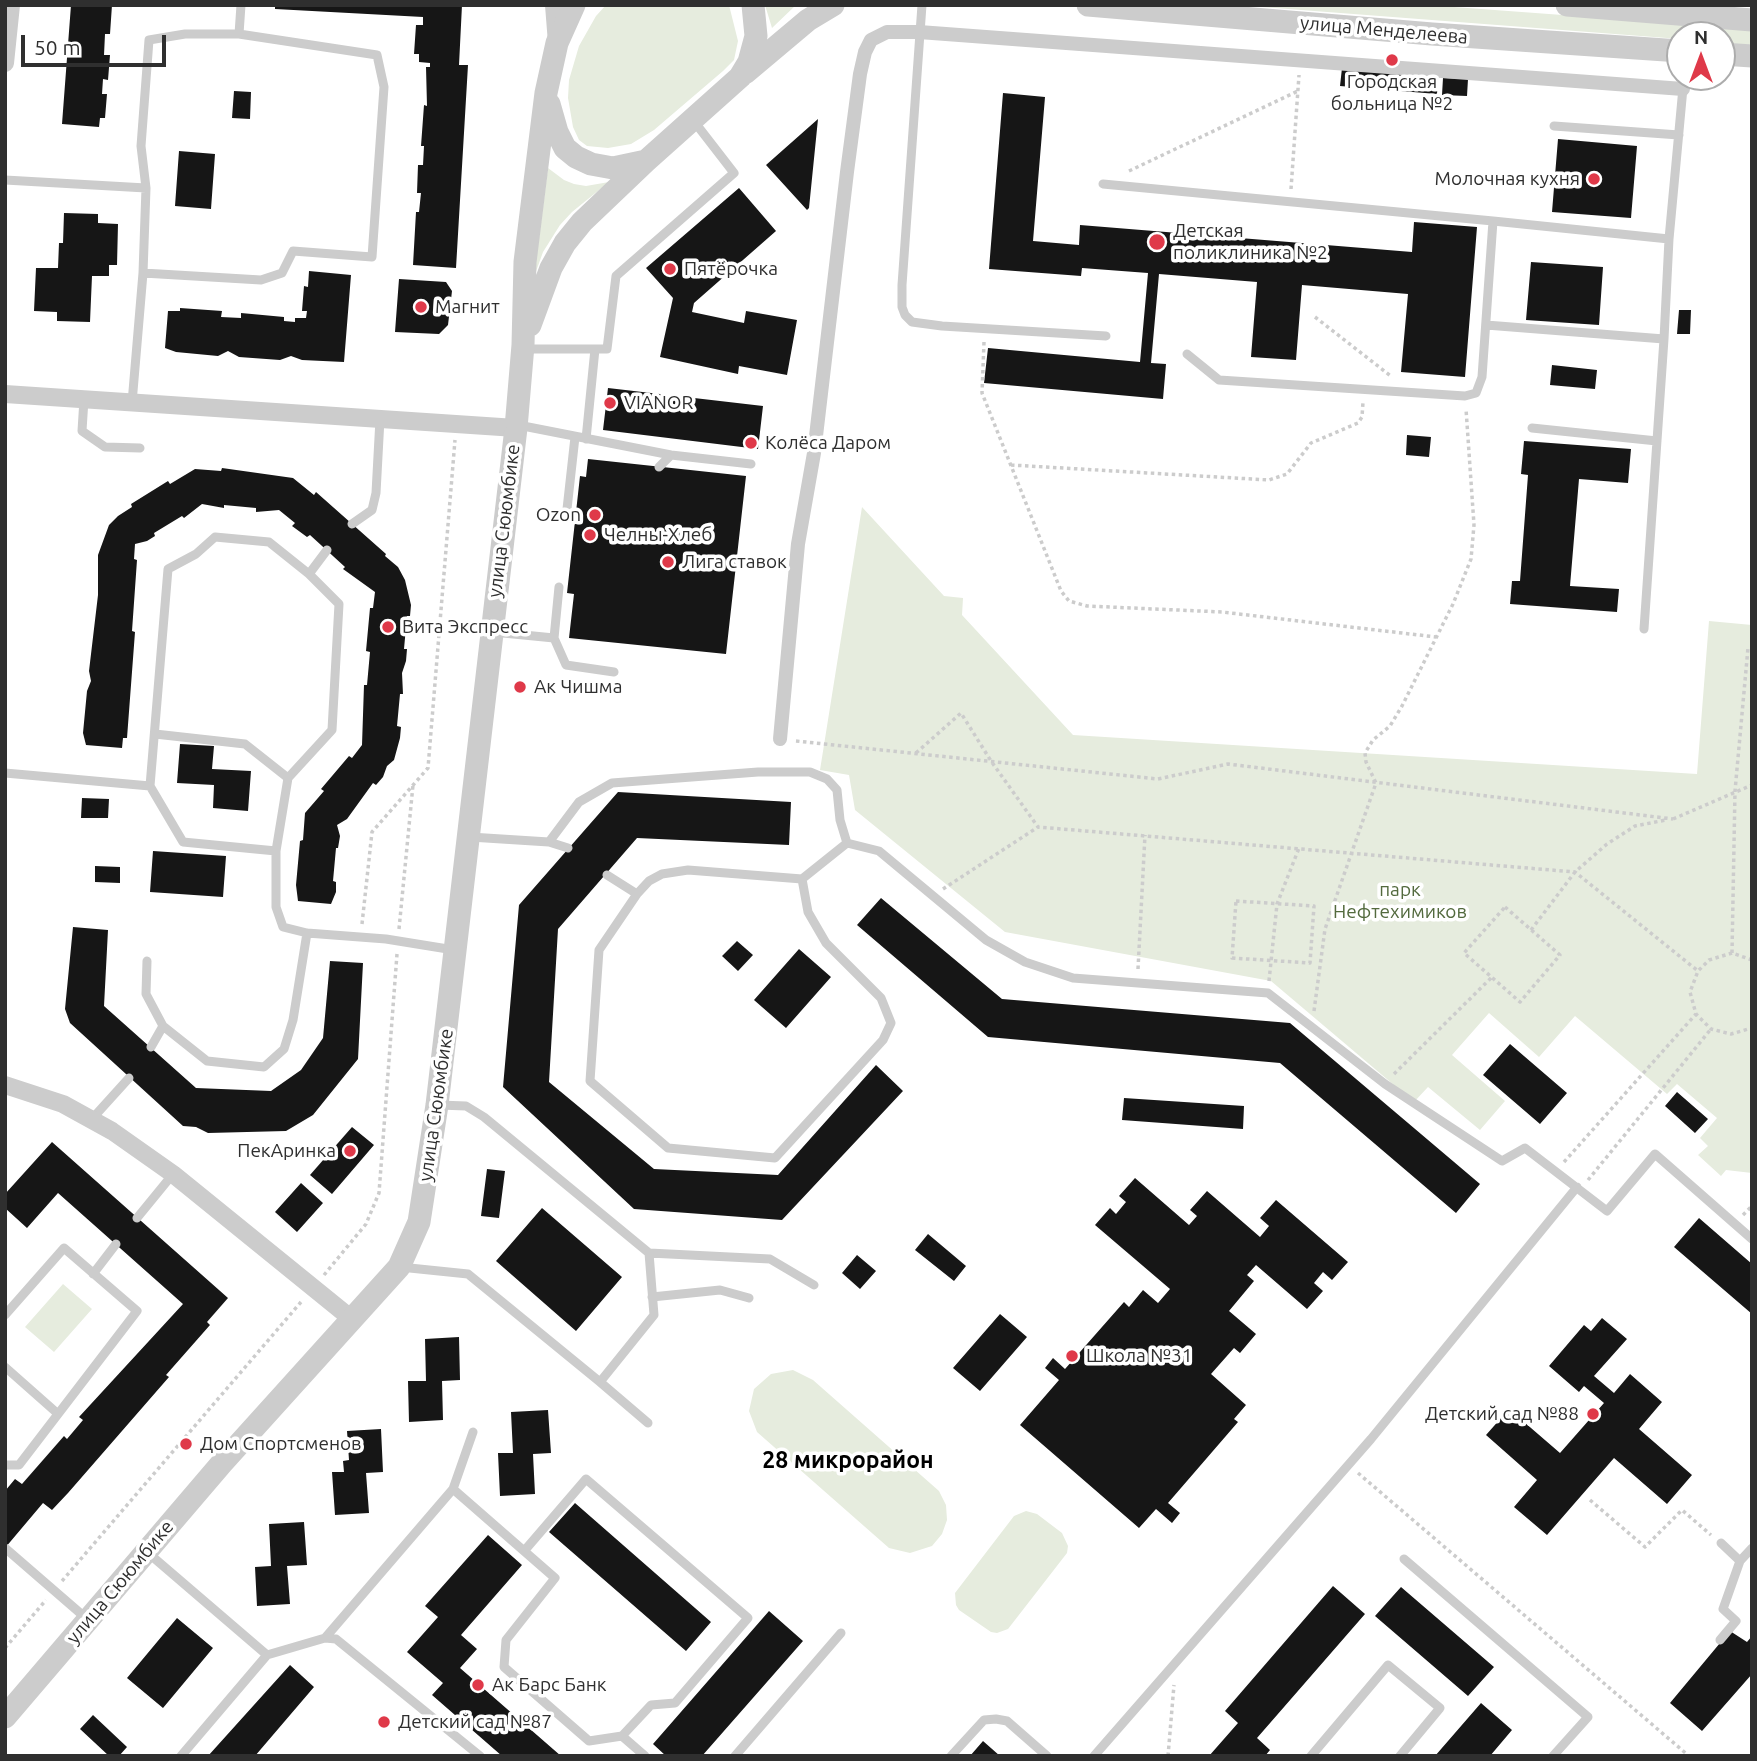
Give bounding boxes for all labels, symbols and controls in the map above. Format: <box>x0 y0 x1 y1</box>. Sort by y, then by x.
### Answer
street label: улица Менделеева <box>1299 11 1469 49</box>
scale bar <box>24 21 170 65</box>
north arrow <box>1666 21 1736 91</box>
text: N <box>1694 26 1708 48</box>
text: 50 m <box>34 35 81 59</box>
marker: Городская больница №2 <box>1384 52 1400 68</box>
place label: Городская больница №2 <box>1331 71 1453 115</box>
place label: Молочная кухня <box>1435 168 1580 190</box>
marker: Молочная кухня <box>1586 171 1602 187</box>
place label: Детская поликлиника №2 <box>1173 220 1328 264</box>
marker: Детская поликлиника №2 <box>1147 232 1167 252</box>
place label: Пятёрочка <box>684 258 778 280</box>
marker: Пятёрочка <box>662 261 678 277</box>
place label: Магнит <box>435 296 500 318</box>
marker: Магнит <box>413 299 429 315</box>
place label: VIANOR <box>624 392 693 414</box>
marker: VIANOR <box>602 395 618 411</box>
place label: Колёса Даром <box>765 432 891 454</box>
marker: Колёса Даром <box>743 435 759 451</box>
street label: улица Сююмбике <box>483 443 525 599</box>
place label: Ozon <box>536 504 581 526</box>
marker: Ozon <box>587 507 603 523</box>
place label: Челны-Хлеб <box>604 524 712 546</box>
marker: Челны-Хлеб <box>582 527 598 543</box>
place label: Лига ставок <box>682 551 787 573</box>
marker: Лига ставок <box>660 554 676 570</box>
place label: Вита Экспресс <box>402 616 528 638</box>
marker: Вита Экспресс <box>380 619 396 635</box>
place label: Ак Чишма <box>534 676 622 698</box>
marker: Ак Чишма <box>512 679 528 695</box>
park label: парк Нефтехимиков <box>1333 879 1467 923</box>
street label: улица Сююмбике <box>414 1027 458 1183</box>
place label: ПекАринка <box>237 1140 336 1162</box>
marker: ПекАринка <box>342 1143 358 1159</box>
place label: Школа №31 <box>1086 1345 1193 1367</box>
marker: Школа №31 <box>1064 1348 1080 1364</box>
place label: Детский сад №88 <box>1425 1403 1579 1425</box>
marker: Детский сад №88 <box>1585 1406 1601 1422</box>
place label: Дом Спортсменов <box>200 1433 362 1455</box>
marker: Дом Спортсменов <box>178 1436 194 1452</box>
district label: 28 микрорайон <box>762 1446 934 1474</box>
street label: улица Сююмбике <box>62 1516 178 1648</box>
place label: Ак Барс Банк <box>492 1674 607 1696</box>
marker: Ак Барс Банк <box>470 1677 486 1693</box>
place label: Детский сад №87 <box>398 1711 552 1733</box>
marker: Детский сад №87 <box>376 1714 392 1730</box>

